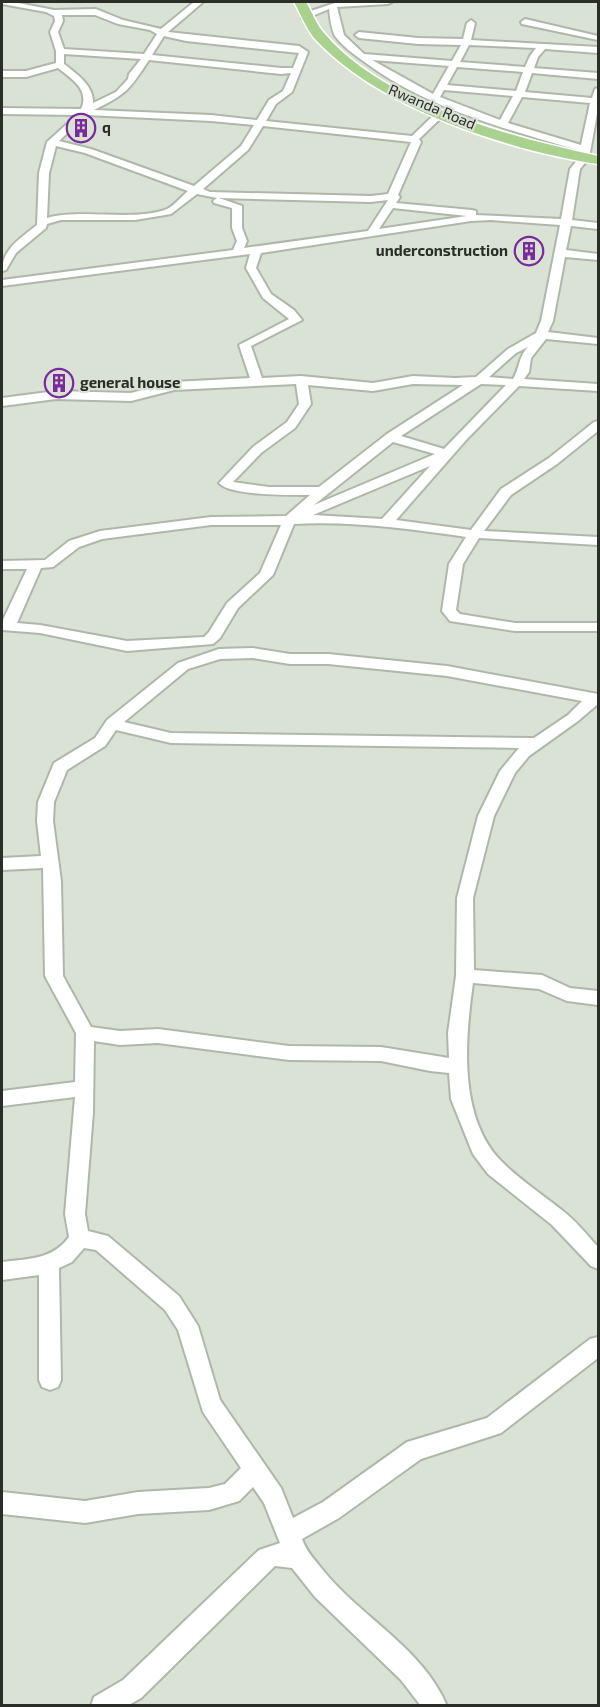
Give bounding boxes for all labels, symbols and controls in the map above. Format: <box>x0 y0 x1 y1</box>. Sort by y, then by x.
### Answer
street label: Rwanda Road <box>386 80 479 133</box>
building icon: q <box>65 112 97 144</box>
place label: q <box>102 118 111 136</box>
building icon: underconstruction <box>513 235 545 267</box>
place label: underconstruction <box>376 241 508 259</box>
building icon: general house <box>43 367 75 399</box>
place label: general house <box>80 373 181 391</box>

